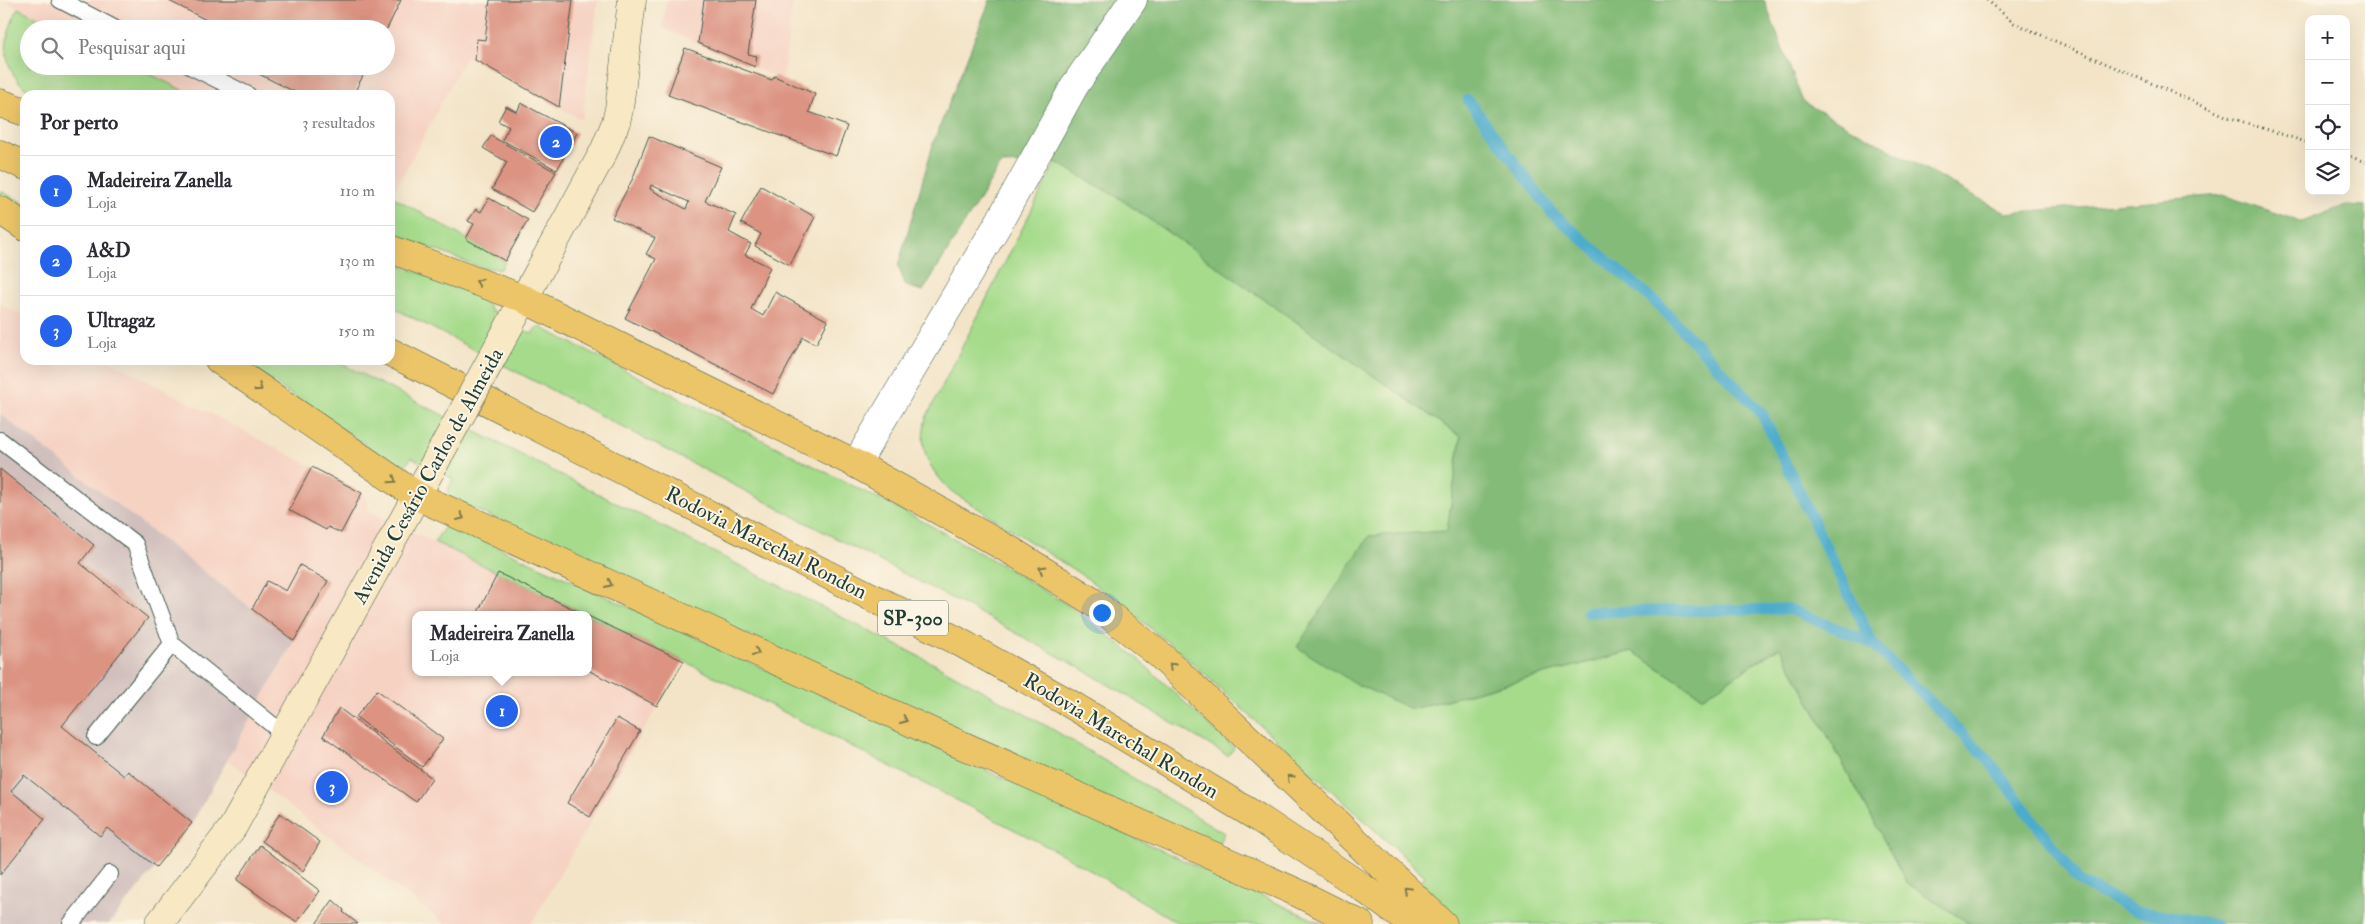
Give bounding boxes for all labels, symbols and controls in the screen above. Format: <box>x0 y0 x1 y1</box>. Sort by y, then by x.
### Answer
map controls <box>2305 15 2350 195</box>
button: + <box>2305 15 2350 60</box>
search box <box>20 20 395 75</box>
icon: search <box>38 34 66 62</box>
text: Pesquisar aqui <box>78 36 186 60</box>
button: − <box>2305 60 2350 105</box>
button: locate <box>2305 105 2350 150</box>
text: Por perto <box>40 109 118 136</box>
text: 3 resultados <box>302 113 375 133</box>
pin: 2 <box>540 123 572 161</box>
button: layers <box>2305 150 2350 195</box>
text: Madeireira Zanella <box>87 169 232 193</box>
text: 1 <box>53 181 59 201</box>
text: 110 m <box>340 181 375 201</box>
text: Loja <box>87 193 117 213</box>
text: A&D <box>87 239 130 263</box>
text: 2 <box>52 251 60 271</box>
text: 130 m <box>339 251 375 271</box>
text: Loja <box>87 263 117 283</box>
one-way arrow <box>475 278 484 288</box>
text: Ultragaz <box>87 309 155 333</box>
text: 3 <box>53 321 59 341</box>
text: 150 m <box>338 321 375 341</box>
text: Loja <box>87 333 117 353</box>
street label: Avenida Cesário Carlos de Almeida <box>346 343 510 610</box>
one-way arrow <box>253 382 263 391</box>
one-way arrow <box>387 474 397 483</box>
street label: Rodovia Marechal Rondon <box>660 480 872 606</box>
one-way arrow <box>456 510 465 521</box>
one-way arrow <box>1039 566 1048 575</box>
one-way arrow <box>604 578 613 589</box>
road number: SP-300 <box>878 600 948 636</box>
your location <box>1089 600 1115 626</box>
popup <box>412 611 592 676</box>
text: Madeireira Zanella <box>430 622 574 646</box>
text: Loja <box>430 646 459 666</box>
one-way arrow <box>751 646 760 656</box>
one-way arrow <box>1169 663 1178 672</box>
street label: Rodovia Marechal Rondon <box>1018 667 1224 805</box>
pin: 1 <box>486 692 518 730</box>
one-way arrow <box>899 713 908 724</box>
pin: 3 <box>316 768 348 806</box>
one-way arrow <box>1286 775 1295 784</box>
one-way arrow <box>1404 887 1413 896</box>

